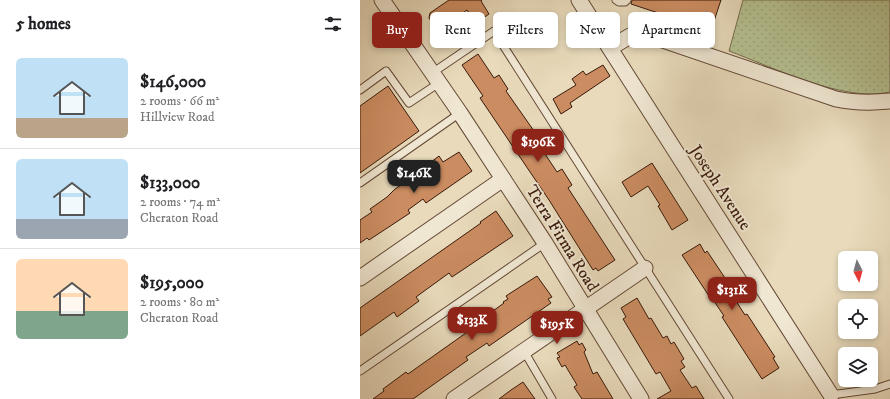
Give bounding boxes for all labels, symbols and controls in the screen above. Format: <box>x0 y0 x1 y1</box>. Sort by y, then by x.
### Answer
chip: Buy <box>372 12 422 48</box>
chip: Rent <box>430 12 485 48</box>
chip: Filters <box>493 12 558 48</box>
chip: New <box>566 12 620 48</box>
chip: Apartment <box>628 12 715 48</box>
text: 5 homes <box>16 13 71 35</box>
icon: filters <box>322 13 344 35</box>
text: $146,000 <box>140 71 206 93</box>
icon: home <box>48 74 96 122</box>
text: 2 rooms · 66 m² <box>140 93 219 109</box>
text: Hillview Road <box>140 109 214 125</box>
pin: $196K <box>510 129 566 163</box>
text: $196K <box>521 134 555 150</box>
street label: Joseph Avenue <box>683 139 756 234</box>
pin: $146K <box>386 160 442 194</box>
text: $146K <box>396 165 432 181</box>
text: $133,000 <box>140 172 200 194</box>
icon: home <box>48 175 96 223</box>
street label: Terra Firma Road <box>521 181 604 296</box>
text: 2 rooms · 74 m² <box>140 194 220 210</box>
text: Cheraton Road <box>140 210 218 226</box>
north arrow <box>838 251 878 291</box>
map controls <box>838 251 878 387</box>
text: $195,000 <box>140 272 204 294</box>
icon: home <box>48 275 96 323</box>
pin: $131K <box>704 277 760 311</box>
text: $131K <box>717 282 747 298</box>
text: 2 rooms · 80 m² <box>140 294 219 310</box>
button: locate <box>838 299 878 339</box>
pin: $133K <box>444 307 500 341</box>
text: Cheraton Road <box>140 310 218 326</box>
pin: $195K <box>529 311 585 345</box>
text: $133K <box>457 312 487 328</box>
text: $195K <box>540 316 574 332</box>
button: layers <box>838 347 878 387</box>

